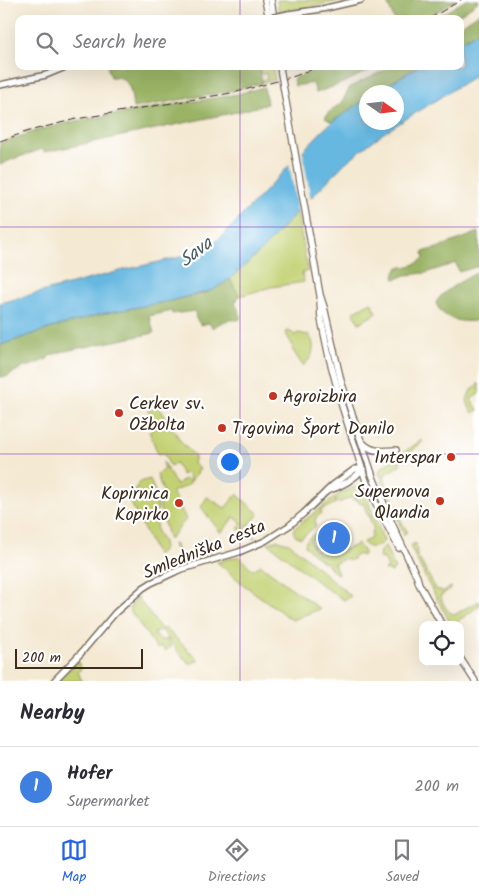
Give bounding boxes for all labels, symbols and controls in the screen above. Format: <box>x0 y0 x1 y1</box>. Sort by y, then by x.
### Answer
search box <box>15 15 464 70</box>
text: Search here <box>73 28 167 58</box>
icon: search <box>33 29 61 57</box>
north arrow <box>359 85 404 130</box>
water label: Sava <box>173 229 220 275</box>
place label: Agroizbira <box>283 383 357 412</box>
place label: Cerkev sv. Ožbolta <box>129 390 205 440</box>
marker: Agroizbira <box>267 390 279 402</box>
marker: Cerkev sv. Ožbolta <box>113 407 125 419</box>
place label: Trgovina Šport Danilo <box>232 415 394 444</box>
marker: Trgovina Šport Danilo <box>216 422 228 434</box>
place label: Interspar <box>374 444 442 473</box>
your location <box>217 449 243 475</box>
marker: Interspar <box>445 451 457 463</box>
place label: Supernova Qlandia <box>355 478 430 528</box>
place label: Kopirnica Kopirko <box>101 480 169 530</box>
marker: Supernova Qlandia <box>434 495 446 507</box>
marker: Kopirnica Kopirko <box>173 497 185 509</box>
street label: Smledniška cesta <box>139 513 270 588</box>
pin: 1 <box>318 519 350 557</box>
map controls <box>419 621 464 666</box>
button: locate <box>419 621 464 666</box>
scale bar <box>15 646 142 669</box>
text: 200 m <box>22 647 61 669</box>
text: Nearby <box>20 697 85 730</box>
text: Hofer <box>67 759 112 789</box>
text: 1 <box>34 774 38 799</box>
text: 200 m <box>415 774 459 799</box>
text: Supermarket <box>67 789 150 814</box>
tab: Map <box>60 836 88 888</box>
tab: Directions <box>208 836 266 888</box>
tab: Saved <box>386 836 419 888</box>

